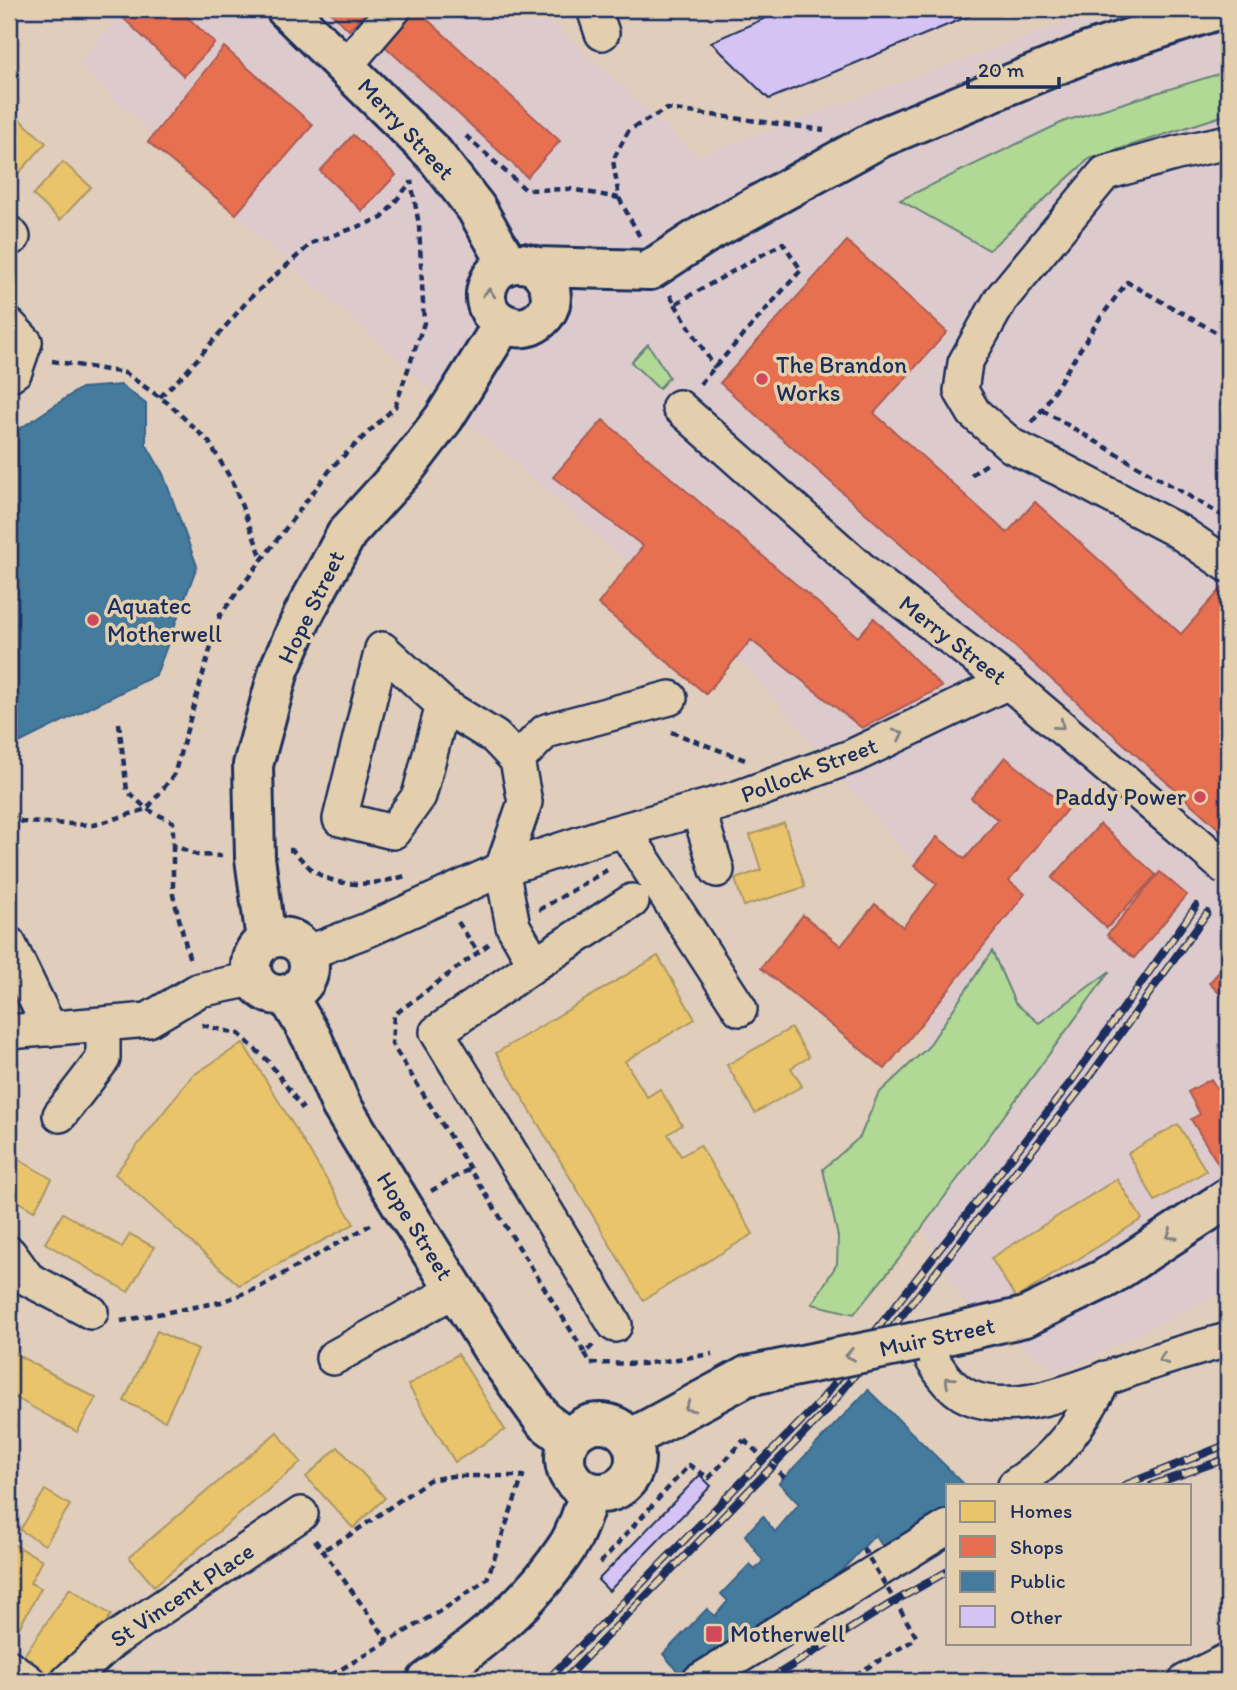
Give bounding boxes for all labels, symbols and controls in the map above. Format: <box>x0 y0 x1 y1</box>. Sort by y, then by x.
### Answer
scale bar <box>968 46 1058 90</box>
text: 20 m <box>978 57 1025 82</box>
street label: Merry Street <box>352 72 461 186</box>
one-way arrow <box>481 287 496 298</box>
place label: The Brandon Works <box>776 350 907 407</box>
marker: The Brandon Works <box>754 371 770 387</box>
street label: Hope Street <box>271 545 350 668</box>
street label: Merry Street <box>894 588 1013 691</box>
place label: Aquatec Motherwell <box>107 591 222 648</box>
marker: Aquatec Motherwell <box>85 612 101 628</box>
one-way arrow <box>1052 717 1065 729</box>
one-way arrow <box>892 728 904 742</box>
street label: Pollock Street <box>736 730 881 809</box>
place label: Paddy Power <box>1055 782 1186 811</box>
marker: Paddy Power <box>1192 789 1208 805</box>
street label: Hope Street <box>371 1166 460 1285</box>
one-way arrow <box>1166 1227 1179 1240</box>
street label: Muir Street <box>877 1310 997 1363</box>
one-way arrow <box>844 1347 856 1362</box>
one-way arrow <box>1157 1350 1169 1365</box>
one-way arrow <box>944 1377 957 1389</box>
one-way arrow <box>683 1399 696 1412</box>
legend <box>946 1484 1192 1644</box>
text: Homes <box>1010 1498 1072 1523</box>
text: Shops <box>1010 1534 1064 1559</box>
street label: St Vincent Place <box>104 1536 259 1653</box>
text: Public <box>1010 1568 1066 1593</box>
text: Other <box>1010 1604 1063 1629</box>
place label: Motherwell <box>730 1619 845 1648</box>
marker: Motherwell <box>704 1624 724 1644</box>

